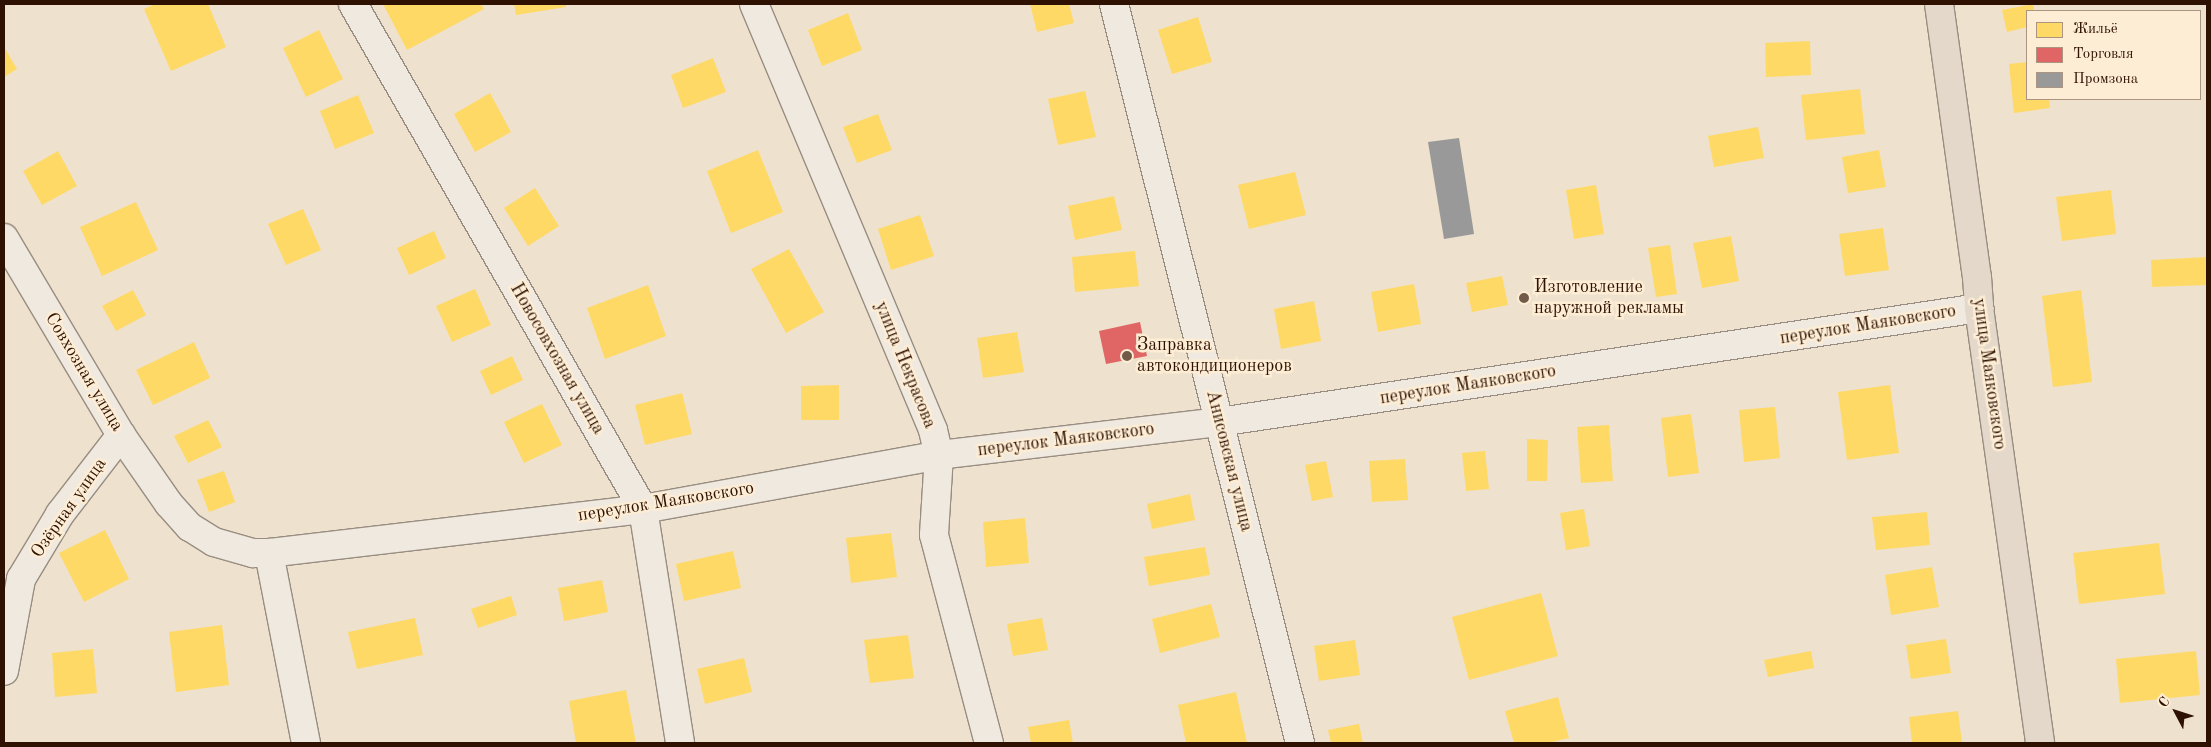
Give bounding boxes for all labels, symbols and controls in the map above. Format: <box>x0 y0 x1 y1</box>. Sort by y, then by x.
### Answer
legend <box>2026 10 2201 100</box>
text: Жильё <box>2073 22 2118 37</box>
text: Торговля <box>2073 47 2134 62</box>
text: Промзона <box>2073 72 2138 87</box>
place label: Изготовление наружной рекламы <box>1534 277 1684 320</box>
street label: Новосовхозная улица <box>505 280 609 438</box>
marker: Изготовление наружной рекламы <box>1518 292 1530 304</box>
street label: улица Маяковского <box>1968 297 2010 451</box>
street label: улица Некрасова <box>870 298 940 432</box>
street label: переулок Маяковского <box>1778 300 1958 350</box>
street label: Совхозная улица <box>40 309 128 435</box>
place label: Заправка автокондиционеров <box>1137 335 1292 378</box>
marker: Заправка автокондиционеров <box>1121 350 1133 362</box>
street label: переулок Маяковского <box>1378 360 1558 410</box>
street label: Анисовская улица <box>1201 388 1257 534</box>
street label: переулок Маяковского <box>976 418 1156 462</box>
street label: Озёрная улица <box>27 454 111 562</box>
street label: переулок Маяковского <box>576 477 756 527</box>
north arrow <box>2151 687 2201 737</box>
text: С <box>2156 694 2173 710</box>

